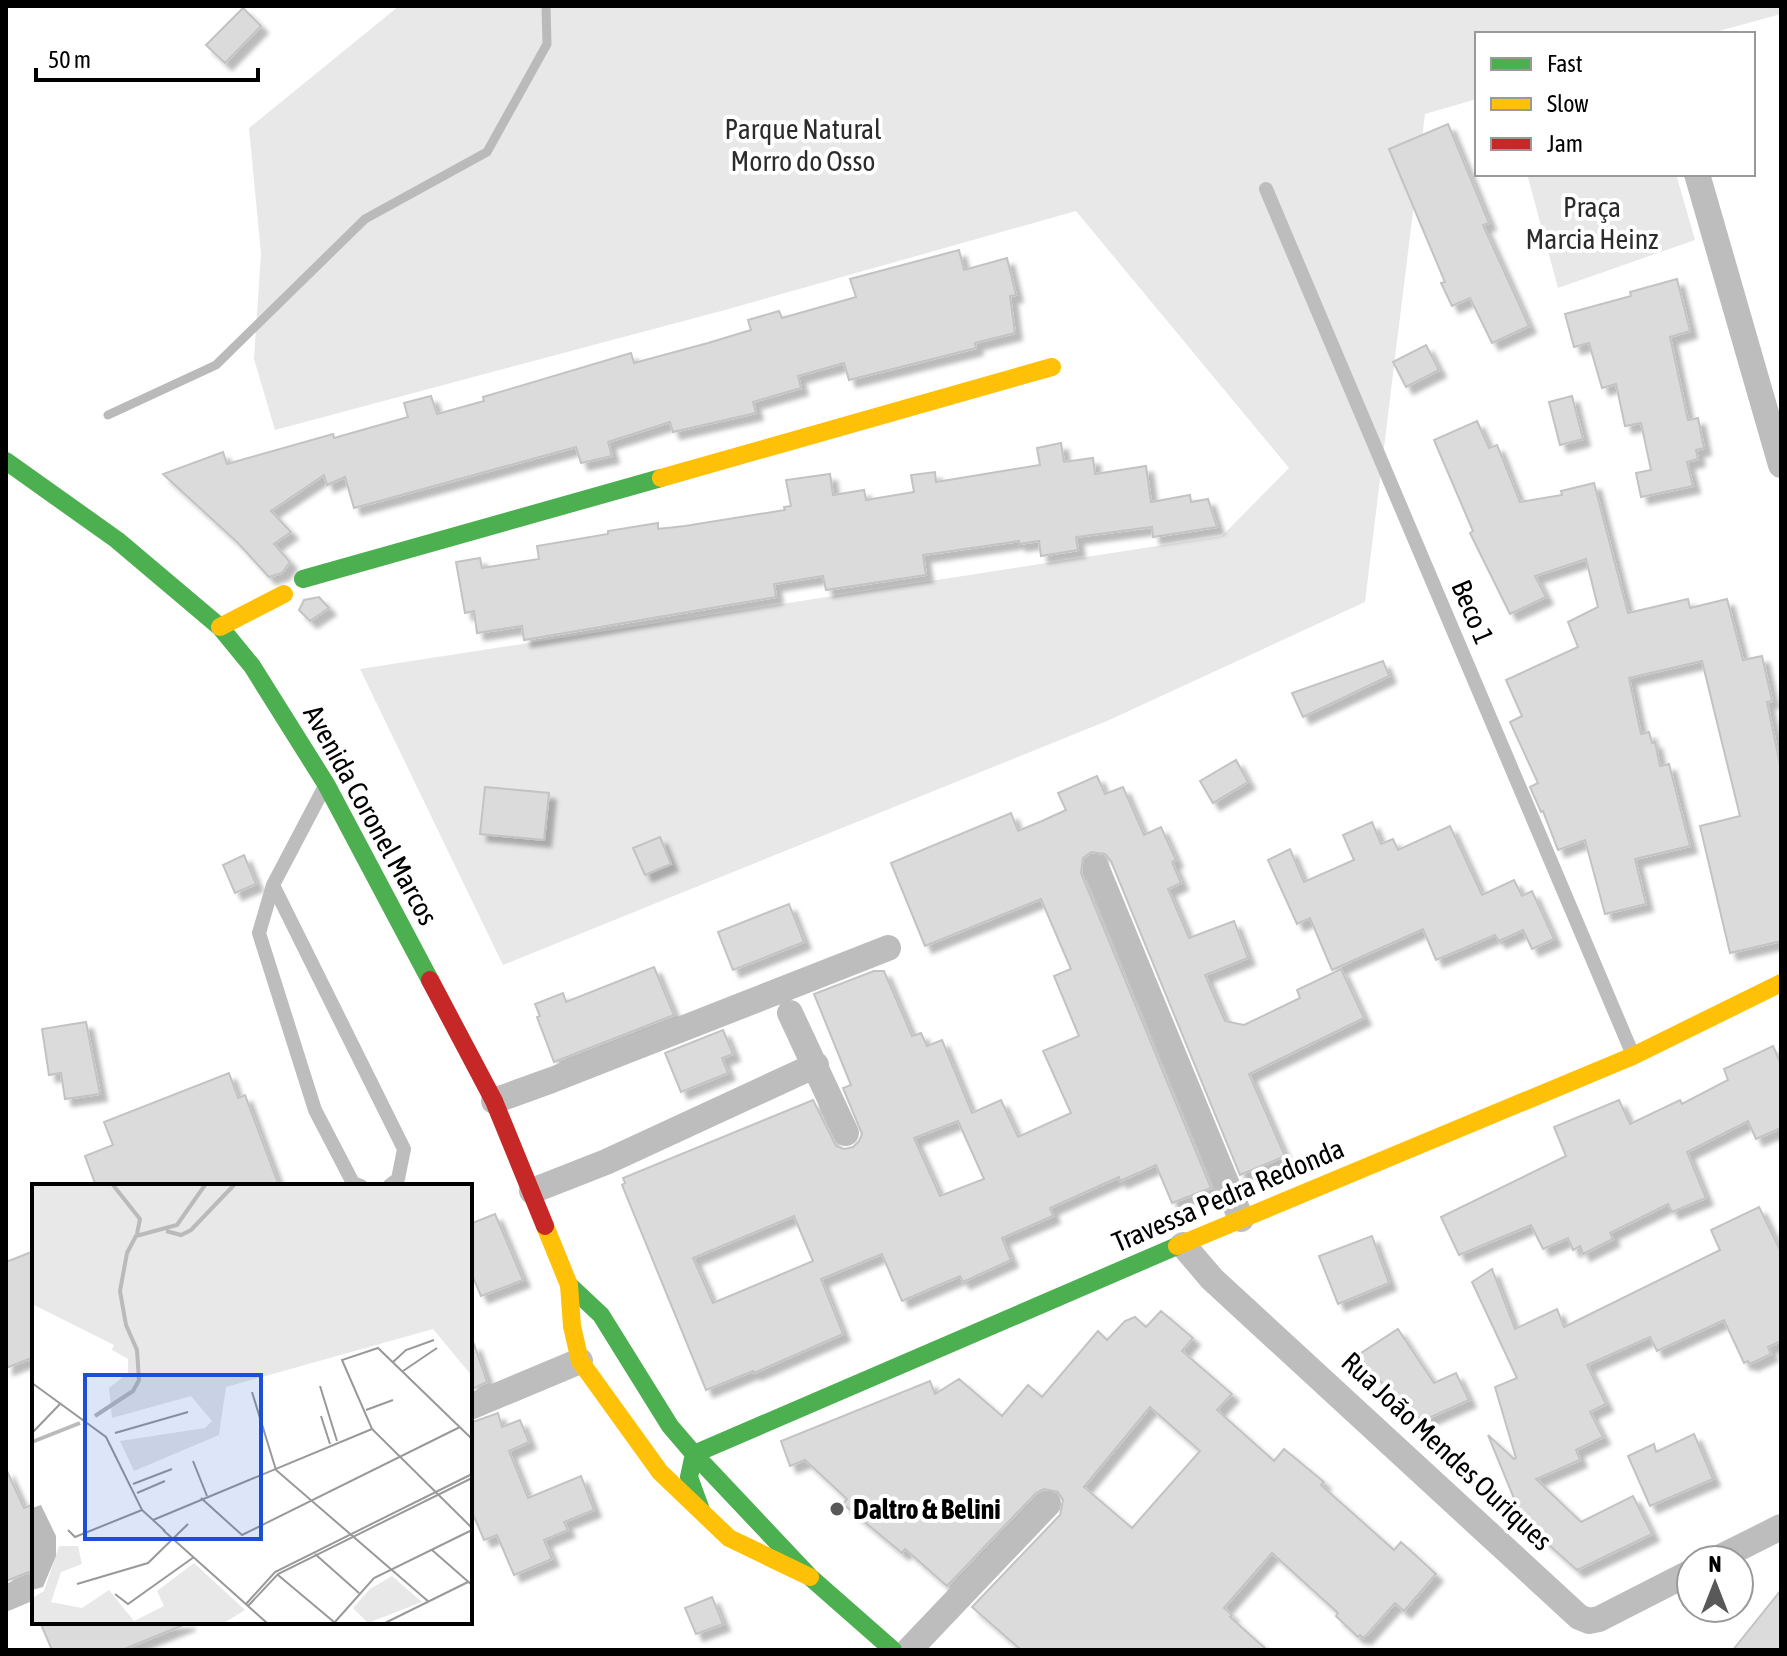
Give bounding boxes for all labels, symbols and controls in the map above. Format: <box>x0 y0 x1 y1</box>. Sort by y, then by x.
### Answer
scale bar <box>36 32 258 82</box>
legend <box>1475 32 1755 176</box>
text: 50 m <box>48 46 91 73</box>
text: Fast <box>1547 50 1583 77</box>
text: Slow <box>1547 90 1589 117</box>
park label: Parque Natural Morro do Osso <box>724 113 882 177</box>
text: Jam <box>1547 130 1583 157</box>
park label: Praça Marcia Heinz <box>1526 191 1658 255</box>
street label: Beco 1 <box>1445 575 1501 649</box>
street label: Avenida Coronel Marcos <box>297 700 445 930</box>
street label: Travessa Pedra Redonda <box>1107 1132 1349 1258</box>
inset map <box>32 1184 472 1624</box>
street label: Rua João Mendes Ouriques <box>1335 1345 1559 1557</box>
place label: Daltro & Belini <box>853 1493 1001 1525</box>
marker: Daltro & Belini <box>828 1500 846 1518</box>
north arrow <box>1675 1544 1755 1624</box>
text: N <box>1709 1551 1721 1577</box>

